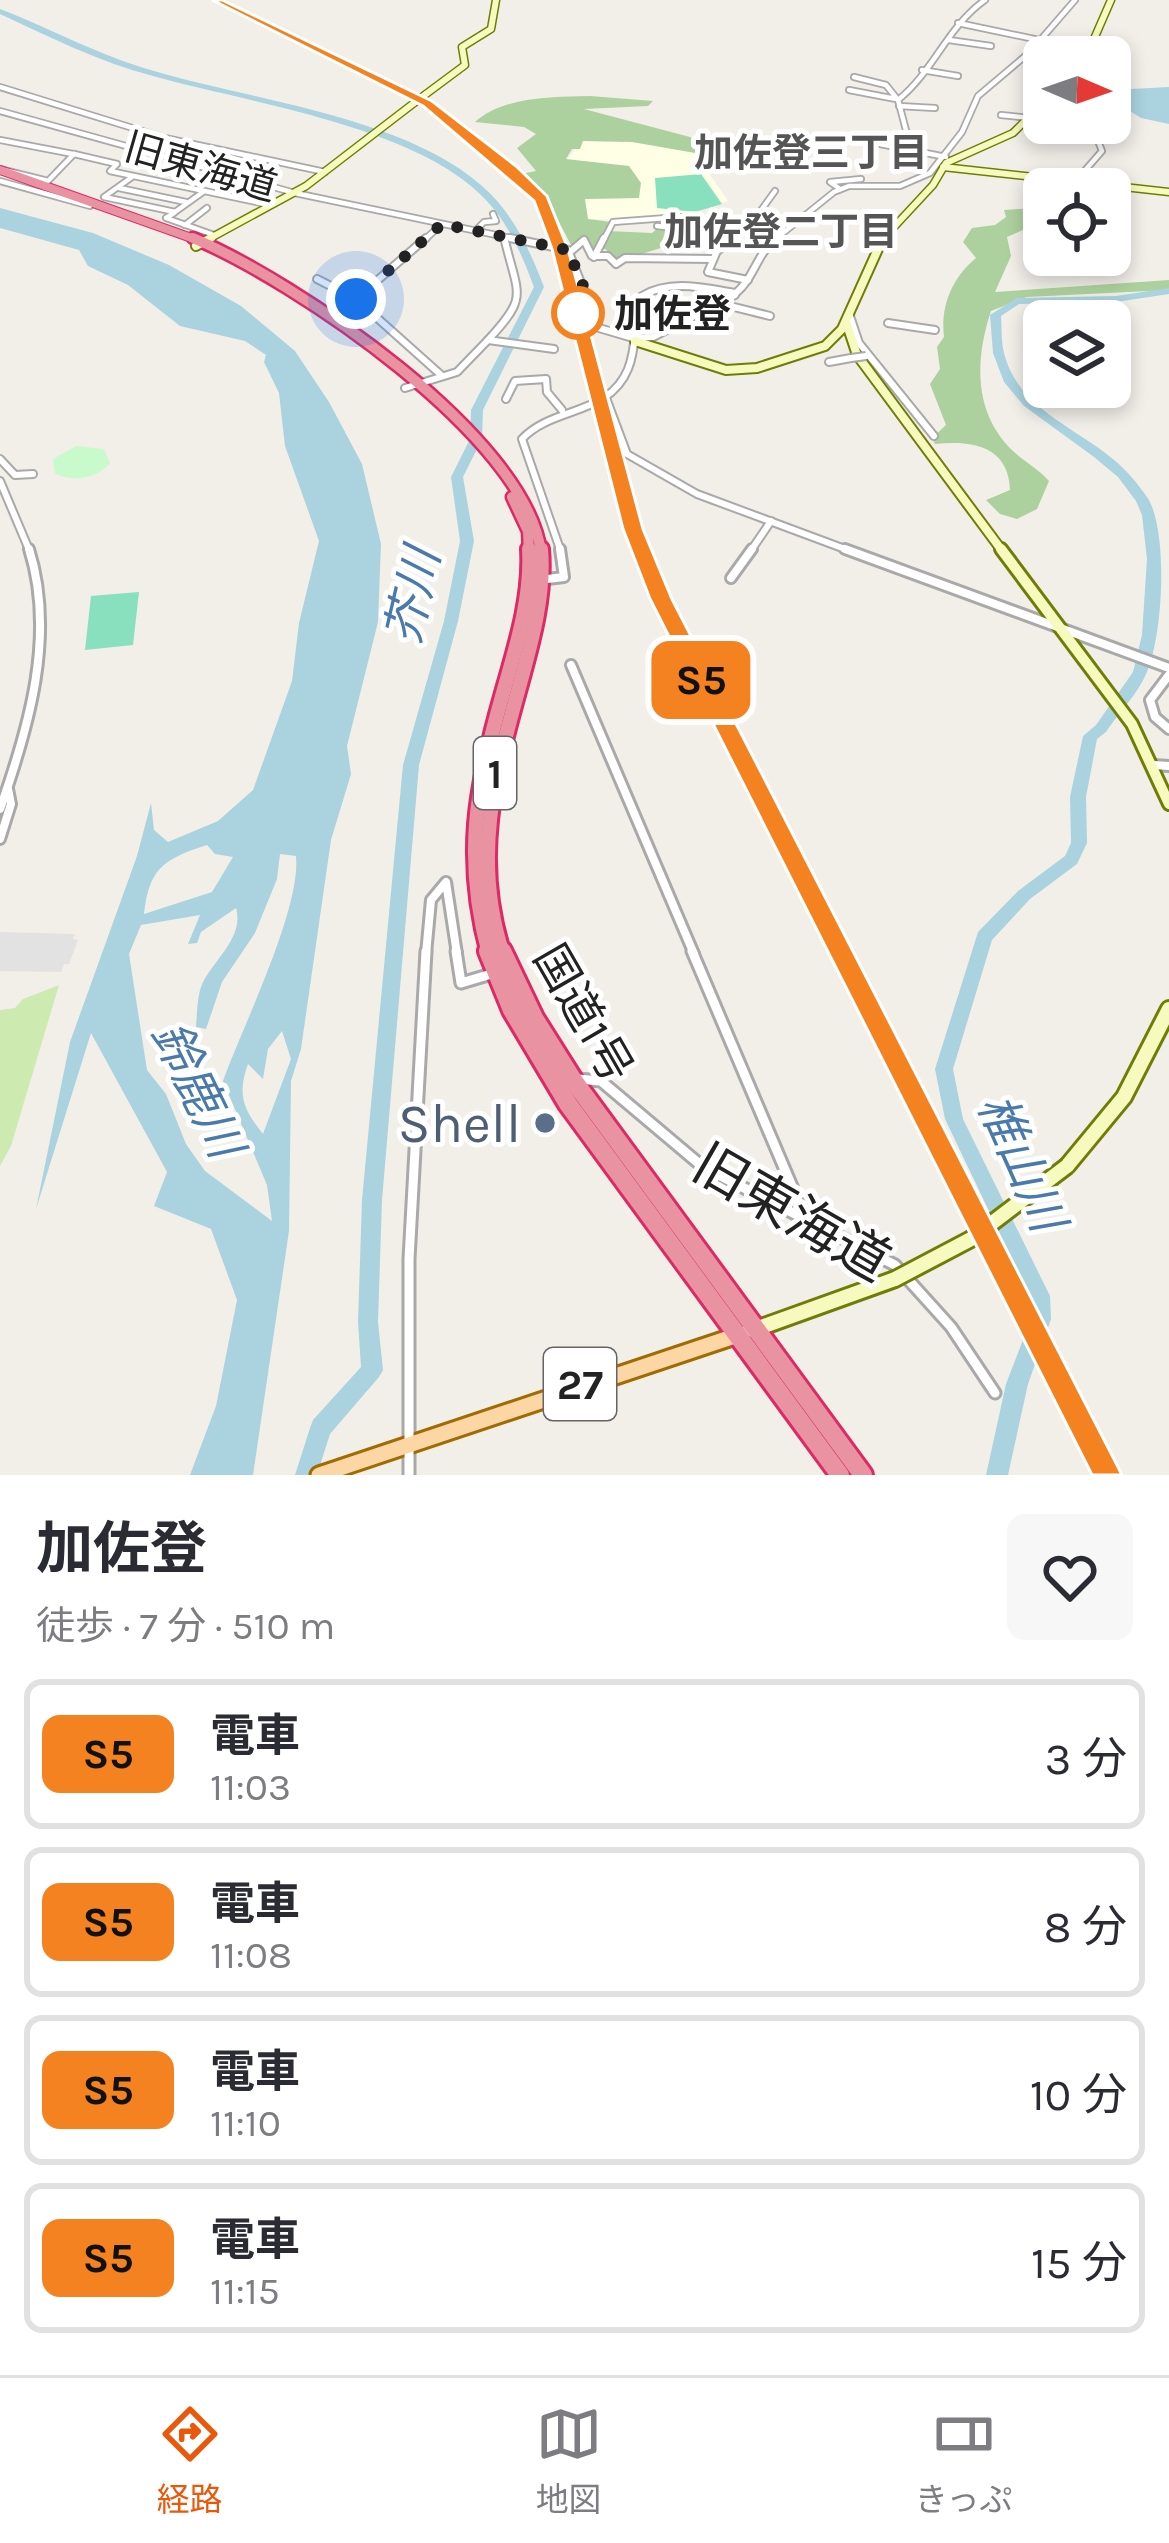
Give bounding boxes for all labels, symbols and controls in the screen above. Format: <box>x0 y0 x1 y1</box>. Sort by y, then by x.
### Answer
north arrow <box>1023 36 1131 144</box>
map controls <box>1023 36 1131 408</box>
street label: 旧東海道 <box>119 123 282 211</box>
district label: 加佐登三丁目 <box>694 130 928 176</box>
button: locate <box>1023 168 1131 276</box>
district label: 加佐登二丁目 <box>664 209 898 255</box>
your location <box>326 269 386 329</box>
marker: 加佐登 <box>553 288 603 338</box>
place label: 加佐登 <box>614 291 731 337</box>
button: layers <box>1023 300 1131 408</box>
water label: 芥川 <box>375 538 452 649</box>
line badge: S5 <box>647 641 755 719</box>
text: S5 <box>675 655 727 705</box>
road number: 1 <box>474 737 516 809</box>
street label: 国道1号 <box>523 936 643 1091</box>
water label: 鈴鹿川 <box>140 1012 256 1171</box>
water label: 椎山川 <box>966 1085 1078 1244</box>
place label: Shell <box>398 1092 521 1156</box>
marker: Shell <box>532 1110 558 1136</box>
street label: 旧東海道 <box>682 1131 901 1295</box>
road number: 27 <box>544 1348 616 1420</box>
button: heart <box>1007 1514 1133 1640</box>
text: 加佐登 <box>36 1516 207 1582</box>
text: 徒歩 · 7 分 · 510 m <box>36 1603 335 1649</box>
text: 電車 <box>210 1710 300 1762</box>
text: S5 <box>82 1729 134 1779</box>
text: 3 分 <box>1045 1733 1127 1785</box>
text: 11:03 <box>210 1764 291 1810</box>
text: 電車 <box>210 1878 300 1930</box>
text: S5 <box>82 1897 134 1947</box>
text: 8 分 <box>1044 1901 1127 1953</box>
text: 11:08 <box>210 1932 292 1978</box>
text: 電車 <box>210 2046 300 2098</box>
text: S5 <box>82 2065 134 2115</box>
text: 10 分 <box>1030 2069 1127 2121</box>
text: 11:10 <box>210 2100 281 2146</box>
text: 電車 <box>210 2214 300 2266</box>
text: S5 <box>82 2233 134 2283</box>
text: 15 分 <box>1031 2237 1127 2289</box>
text: 11:15 <box>210 2268 280 2314</box>
tab: 経路 <box>157 2401 223 2521</box>
tab: 地図 <box>536 2401 602 2521</box>
tab: きっぷ <box>915 2401 1012 2521</box>

